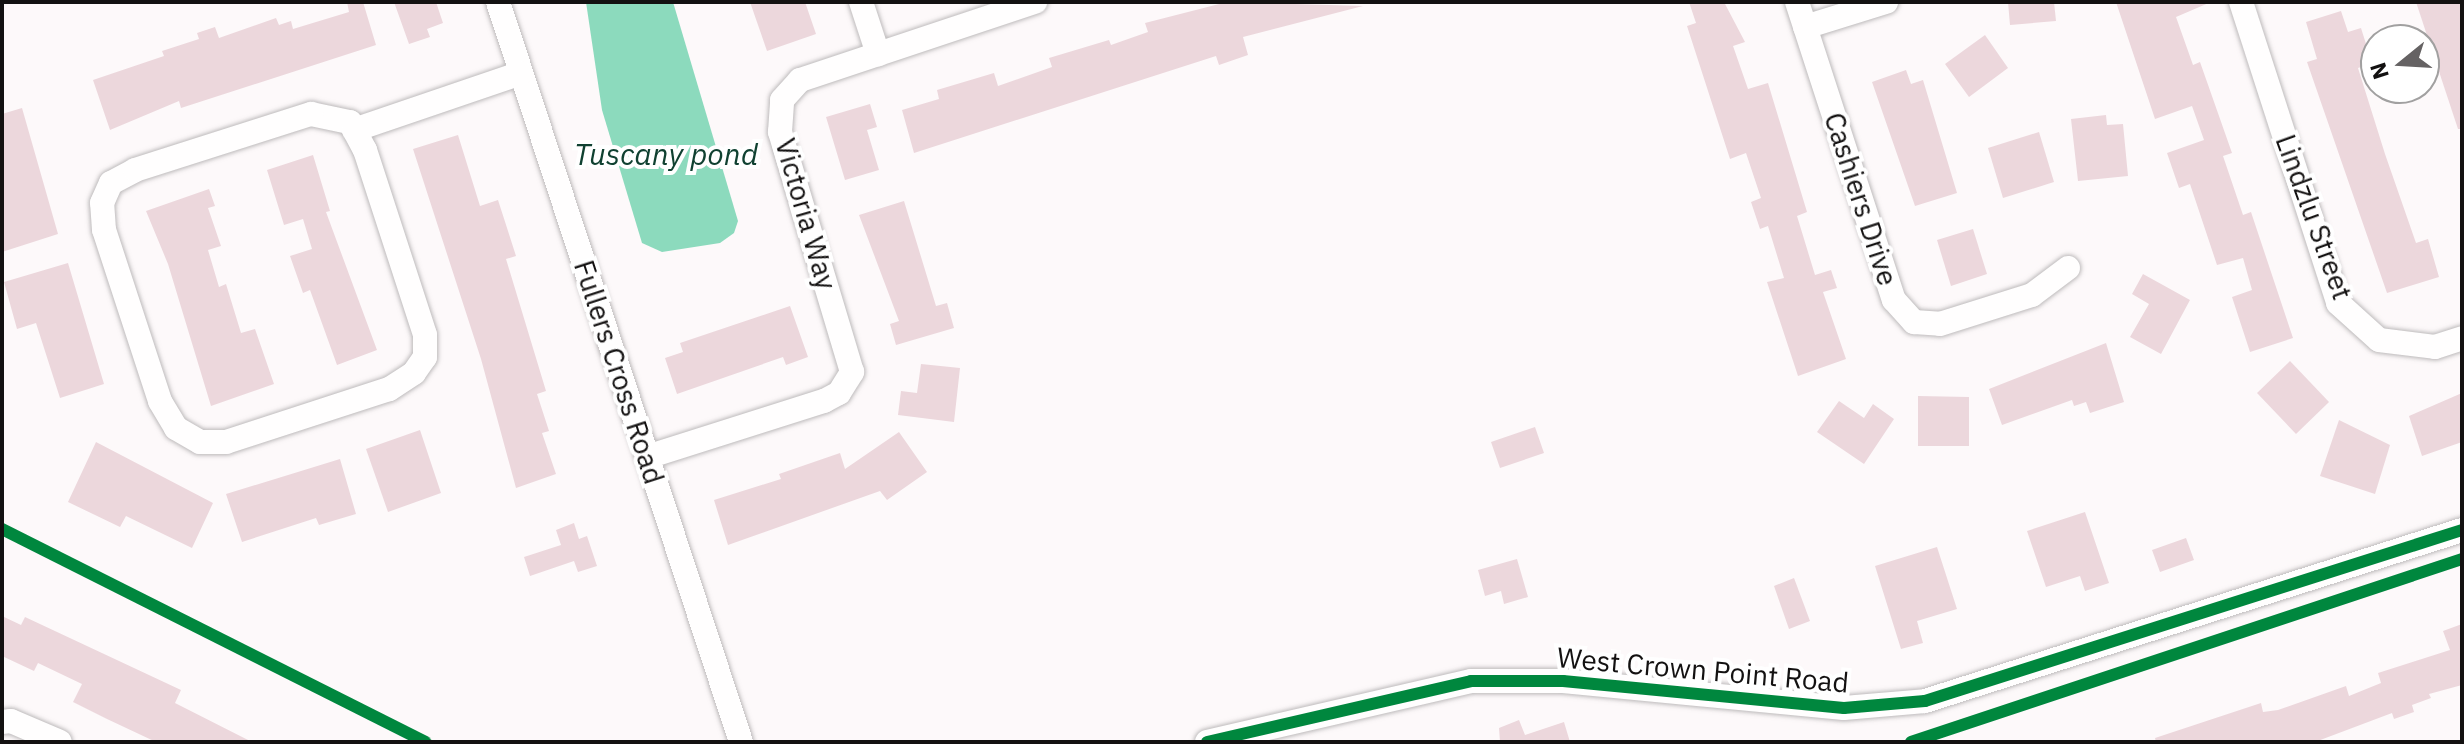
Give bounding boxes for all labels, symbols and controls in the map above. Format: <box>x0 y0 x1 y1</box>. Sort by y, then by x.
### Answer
north arrow <box>2360 24 2440 104</box>
text: N <box>2362 59 2395 83</box>
street label: Cashiers Drive <box>1817 108 1905 290</box>
street label: Lindzlu Street <box>2269 130 2359 304</box>
street label: Victoria Way <box>768 134 844 294</box>
water label: Tuscany pond <box>574 136 758 172</box>
street label: Fullers Cross Road <box>567 256 671 488</box>
street label: West Crown Point Road <box>1556 641 1850 699</box>

